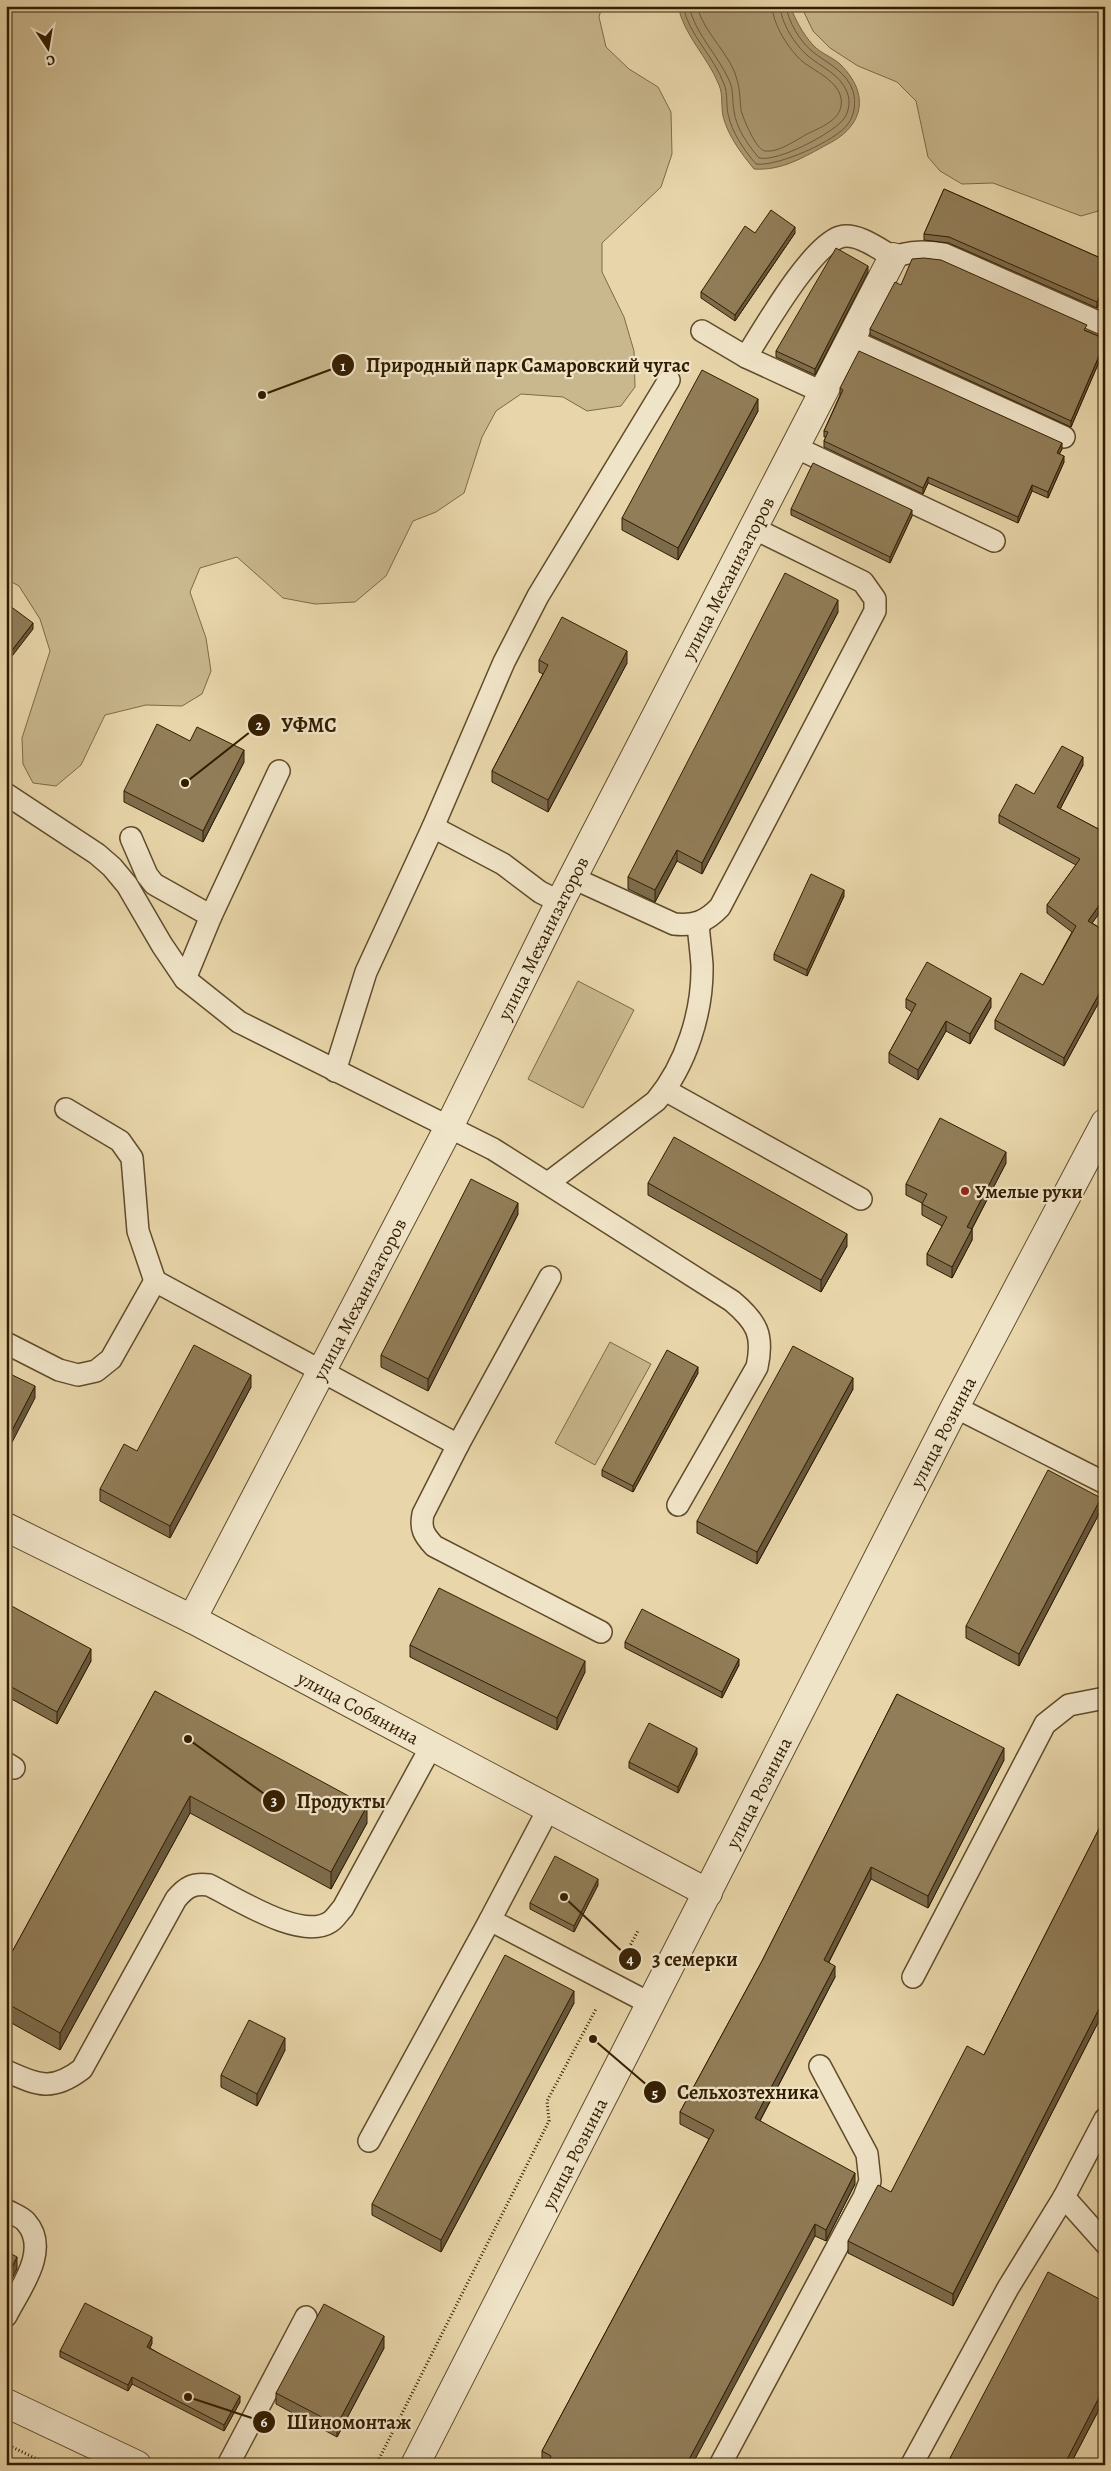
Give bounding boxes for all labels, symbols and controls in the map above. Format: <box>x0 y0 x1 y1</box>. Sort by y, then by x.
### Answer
north arrow <box>22 22 72 72</box>
text: С <box>44 50 57 70</box>
callout: Природный парк Самаровский чугас <box>331 348 700 383</box>
text: Природный парк Самаровский чугас <box>366 352 690 379</box>
text: 1 <box>340 356 346 376</box>
street label: улица Механизаторов <box>675 492 781 665</box>
callout: УФМС <box>247 707 347 742</box>
text: УФМС <box>281 712 337 739</box>
text: 2 <box>255 715 263 735</box>
street label: улица Механизаторов <box>491 852 595 1026</box>
place label: Умелые руки <box>975 1179 1083 1205</box>
marker: Умелые руки <box>959 1185 971 1197</box>
street label: улица Механизаторов <box>306 1214 413 1386</box>
street label: улица Рознина <box>904 1372 983 1493</box>
street label: улица Собянина <box>292 1665 424 1751</box>
street label: улица Рознина <box>719 1733 798 1854</box>
callout: Продукты <box>261 1783 395 1818</box>
text: Продукты <box>296 1788 386 1815</box>
text: 3 <box>271 1791 277 1811</box>
callout: 3 семерки <box>618 1942 748 1977</box>
text: 3 семерки <box>652 1946 738 1973</box>
text: 4 <box>626 1949 634 1969</box>
callout: Сельхозтехника <box>642 2075 829 2110</box>
text: Сельхозтехника <box>677 2079 819 2106</box>
text: 5 <box>652 2083 658 2103</box>
street label: улица Рознина <box>535 2093 614 2215</box>
callout: Шиномонтаж <box>252 2405 421 2440</box>
text: Шиномонтаж <box>287 2409 412 2436</box>
text: 6 <box>260 2412 268 2432</box>

